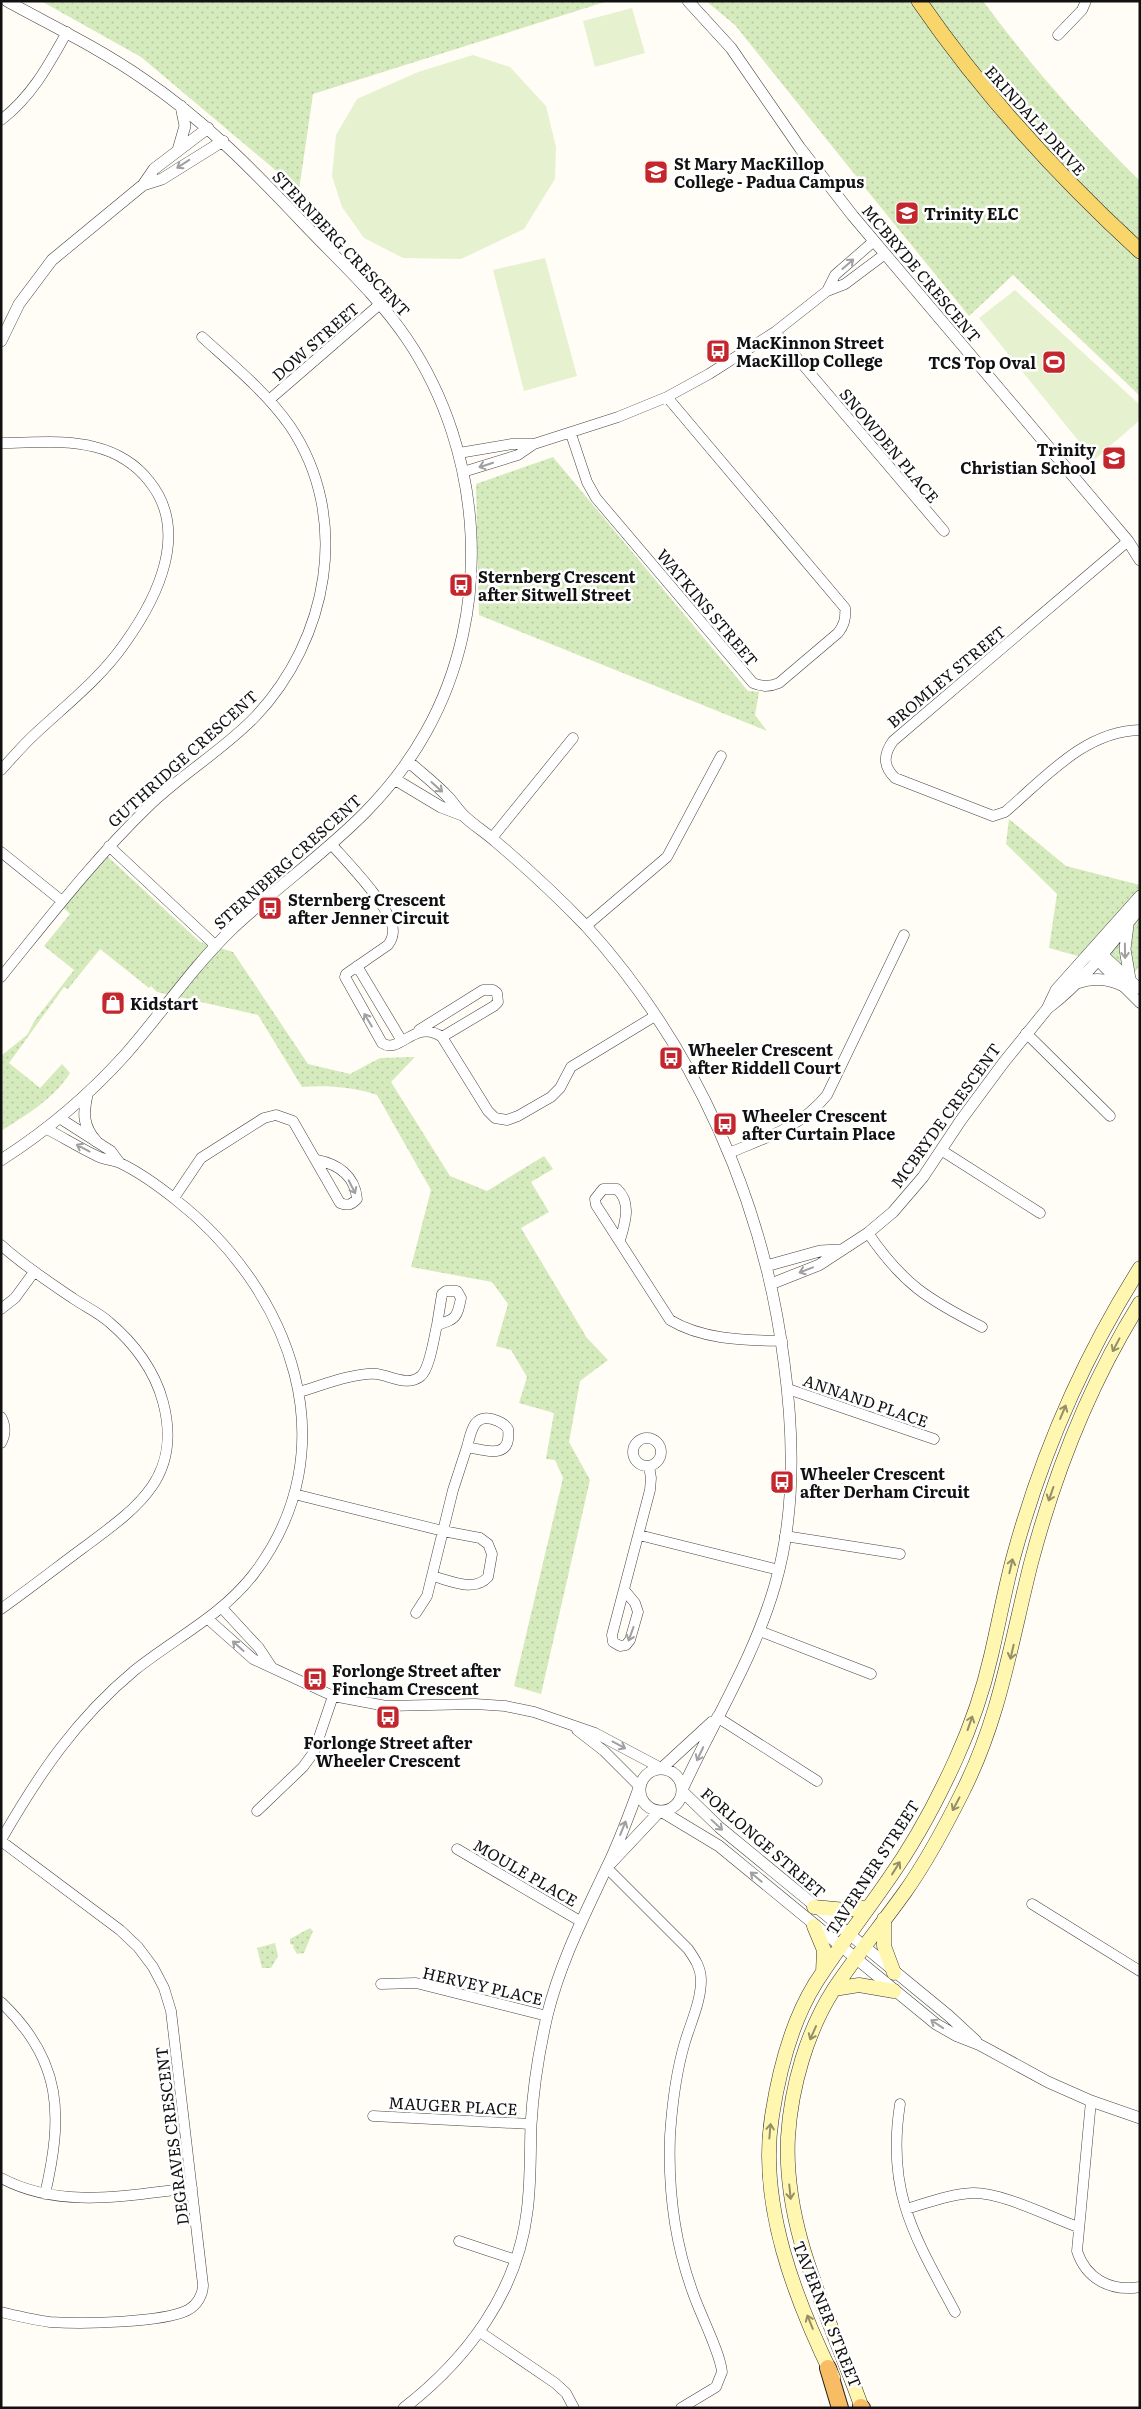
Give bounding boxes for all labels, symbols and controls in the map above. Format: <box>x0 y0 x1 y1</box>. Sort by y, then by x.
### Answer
street label: ERINDALE DRIVE <box>980 60 1092 180</box>
place label: St Mary MacKillop College - Padua Campus <box>674 151 864 193</box>
school or university icon: St Mary MacKillop College - Padua Campus <box>643 159 669 185</box>
one-way arrow <box>177 160 191 170</box>
street label: STERNBERG CRESCENT <box>268 164 416 322</box>
street label: MCBRYDE CRESCENT <box>857 199 987 347</box>
school or university icon: Trinity ELC <box>894 200 920 226</box>
place label: Trinity ELC <box>924 201 1019 225</box>
one-way arrow <box>842 258 855 270</box>
street label: DOW STREET <box>266 296 364 386</box>
place label: MacKinnon Street MacKillop College <box>736 330 884 372</box>
bus stop icon: MacKinnon Street MacKillop College <box>705 338 731 364</box>
sports icon: TCS Top Oval <box>1041 349 1067 375</box>
place label: TCS Top Oval <box>928 350 1036 374</box>
street label: SNOWDEN PLACE <box>835 382 945 508</box>
place label: Trinity Christian School <box>960 437 1096 479</box>
school or university icon: Trinity Christian School <box>1101 445 1127 471</box>
one-way arrow <box>479 460 495 470</box>
street label: WATKINS STREET <box>652 543 764 671</box>
place label: Sternberg Crescent after Sitwell Street <box>478 564 636 606</box>
bus stop icon: Sternberg Crescent after Sitwell Street <box>448 572 474 598</box>
street label: BROMLEY STREET <box>881 619 1011 733</box>
street label: GUTHRIDGE CRESCENT <box>101 684 263 832</box>
one-way arrow <box>431 781 444 793</box>
street label: STERNBERG CRESCENT <box>208 788 367 934</box>
place label: Sternberg Crescent after Jenner Circuit <box>288 887 449 929</box>
bus stop icon: Sternberg Crescent after Jenner Circuit <box>257 895 283 921</box>
one-way arrow <box>1121 943 1130 959</box>
shop icon: Kidstart <box>100 990 126 1016</box>
place label: Kidstart <box>130 991 198 1015</box>
one-way arrow <box>363 1013 373 1027</box>
place label: Wheeler Crescent after Riddell Court <box>688 1037 841 1079</box>
street label: MCBRYDE CRESCENT <box>884 1037 1006 1192</box>
bus stop icon: Wheeler Crescent after Riddell Court <box>658 1045 684 1071</box>
place label: Wheeler Crescent after Curtain Place <box>742 1103 895 1145</box>
bus stop icon: Wheeler Crescent after Curtain Place <box>712 1111 738 1137</box>
one-way arrow <box>76 1143 91 1153</box>
one-way arrow <box>347 1180 357 1195</box>
one-way arrow <box>799 1266 815 1275</box>
one-way arrow <box>1111 1337 1120 1352</box>
street label: ANNAND PLACE <box>800 1367 932 1433</box>
one-way arrow <box>1058 1405 1068 1420</box>
place label: Wheeler Crescent after Derham Circuit <box>800 1461 970 1503</box>
bus stop icon: Wheeler Crescent after Derham Circuit <box>769 1469 795 1495</box>
one-way arrow <box>1046 1486 1055 1501</box>
one-way arrow <box>1007 1559 1016 1575</box>
one-way arrow <box>626 1626 635 1641</box>
one-way arrow <box>231 1640 244 1652</box>
one-way arrow <box>1007 1643 1016 1659</box>
place label: Forlonge Street after Fincham Crescent <box>332 1658 501 1700</box>
bus stop icon: Forlonge Street after Fincham Crescent <box>302 1666 328 1692</box>
bus stop icon: Forlonge Street after Wheeler Crescent <box>375 1704 401 1730</box>
one-way arrow <box>966 1716 975 1732</box>
place label: Forlonge Street after Wheeler Crescent <box>304 1730 473 1772</box>
one-way arrow <box>611 1741 625 1751</box>
one-way arrow <box>694 1746 704 1761</box>
street label: FORLONGE STREET <box>696 1781 832 1903</box>
street label: TAVERNER STREET <box>819 1795 925 1939</box>
one-way arrow <box>951 1796 960 1811</box>
one-way arrow <box>710 1819 723 1831</box>
one-way arrow <box>619 1821 628 1836</box>
street label: MOULE PLACE <box>469 1832 583 1912</box>
one-way arrow <box>892 1861 902 1875</box>
one-way arrow <box>750 1872 763 1883</box>
street label: HERVEY PLACE <box>420 1959 546 2011</box>
one-way arrow <box>930 2018 944 2028</box>
one-way arrow <box>808 2025 817 2040</box>
street label: DEGRAVES CRESCENT <box>148 2045 194 2227</box>
street label: MAUGER PLACE <box>388 2090 518 2120</box>
one-way arrow <box>765 2124 775 2140</box>
one-way arrow <box>785 2184 795 2200</box>
street label: TAVERNER STREET <box>788 2237 869 2391</box>
one-way arrow <box>805 2315 814 2331</box>

